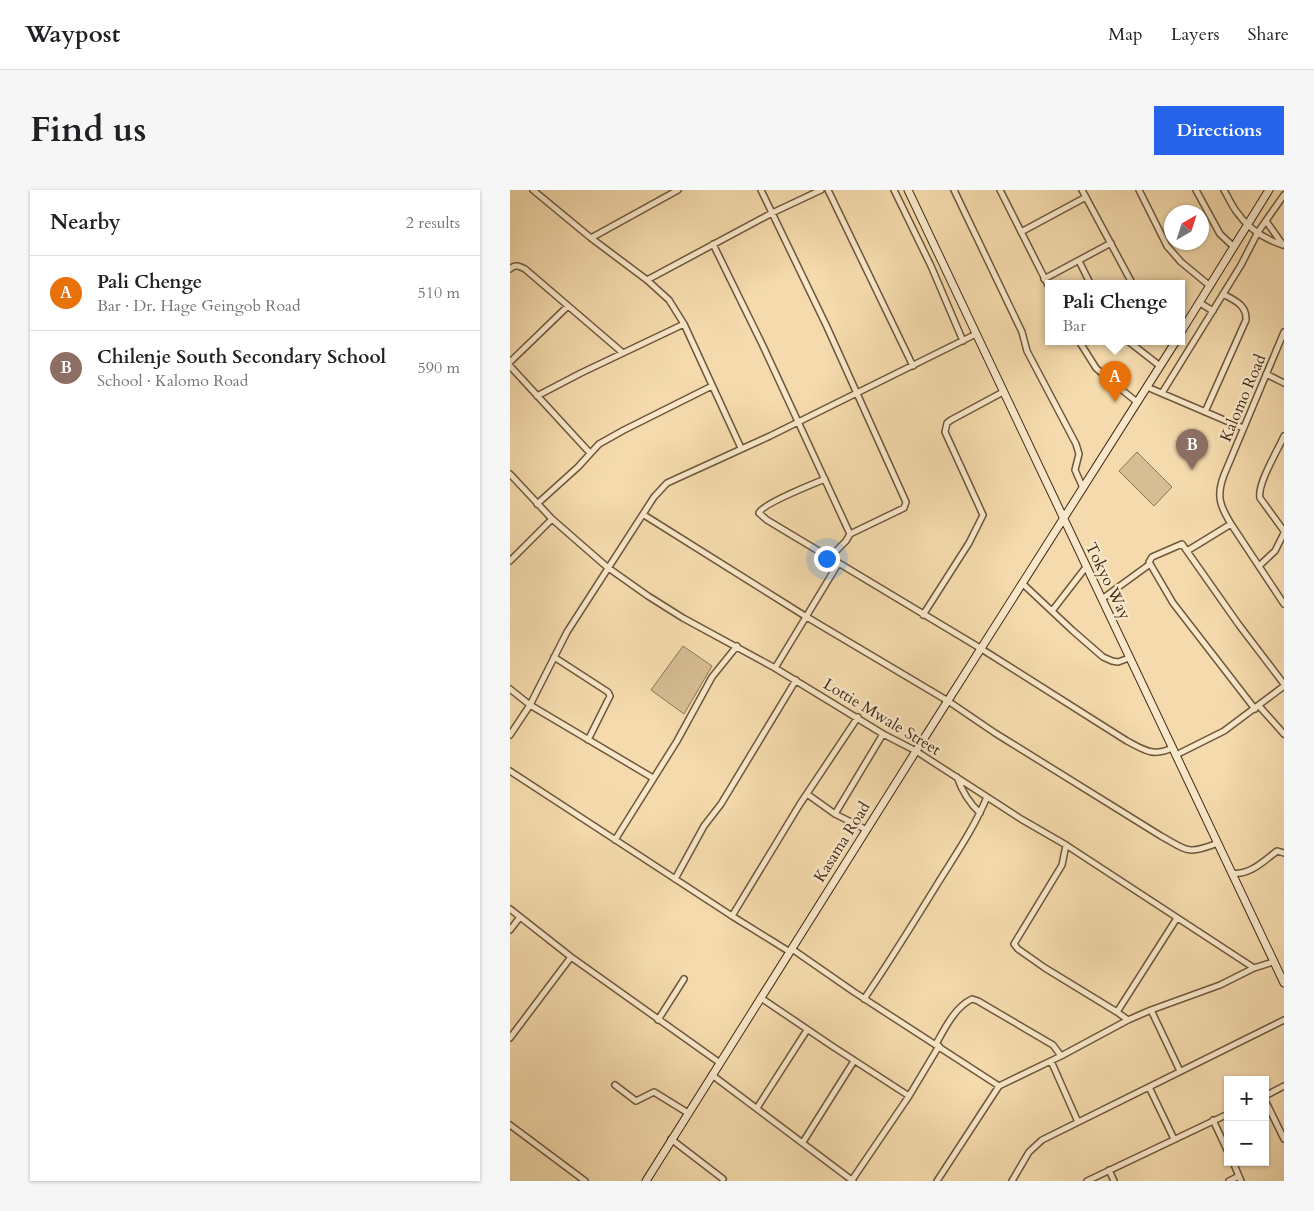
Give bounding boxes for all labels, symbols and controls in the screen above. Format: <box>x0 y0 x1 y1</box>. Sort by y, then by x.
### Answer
text: Waypost <box>25 18 120 51</box>
text: Map <box>1108 22 1143 47</box>
text: Layers <box>1171 22 1220 47</box>
text: Share <box>1248 22 1289 47</box>
text: Find us <box>30 106 146 154</box>
button: Directions <box>1154 106 1284 155</box>
north arrow <box>1164 205 1209 250</box>
text: Nearby <box>50 208 121 237</box>
text: 2 results <box>406 212 460 234</box>
text: Pali Chenge <box>97 269 202 295</box>
popup <box>1045 280 1185 345</box>
text: A <box>60 282 72 304</box>
text: 510 m <box>418 282 460 304</box>
text: Pali Chenge <box>1062 289 1168 315</box>
text: Bar · Dr. Hage Geingob Road <box>97 295 300 317</box>
text: Bar <box>1062 315 1086 337</box>
text: Chilenje South Secondary School <box>97 344 386 370</box>
street label: Kalomo Road <box>1215 350 1272 445</box>
text: B <box>60 357 72 379</box>
text: 590 m <box>418 357 460 379</box>
pin: A <box>1099 361 1131 402</box>
text: School · Kalomo Road <box>97 370 248 392</box>
pin: B <box>1176 429 1208 470</box>
street label: Tokyo Way <box>1080 539 1136 624</box>
your location <box>814 546 840 572</box>
street label: Lottie Mwale Street <box>819 673 945 761</box>
street label: Kasama Road <box>809 797 876 886</box>
map controls <box>1224 1076 1269 1166</box>
button: + <box>1224 1076 1269 1121</box>
button: − <box>1224 1121 1269 1166</box>

